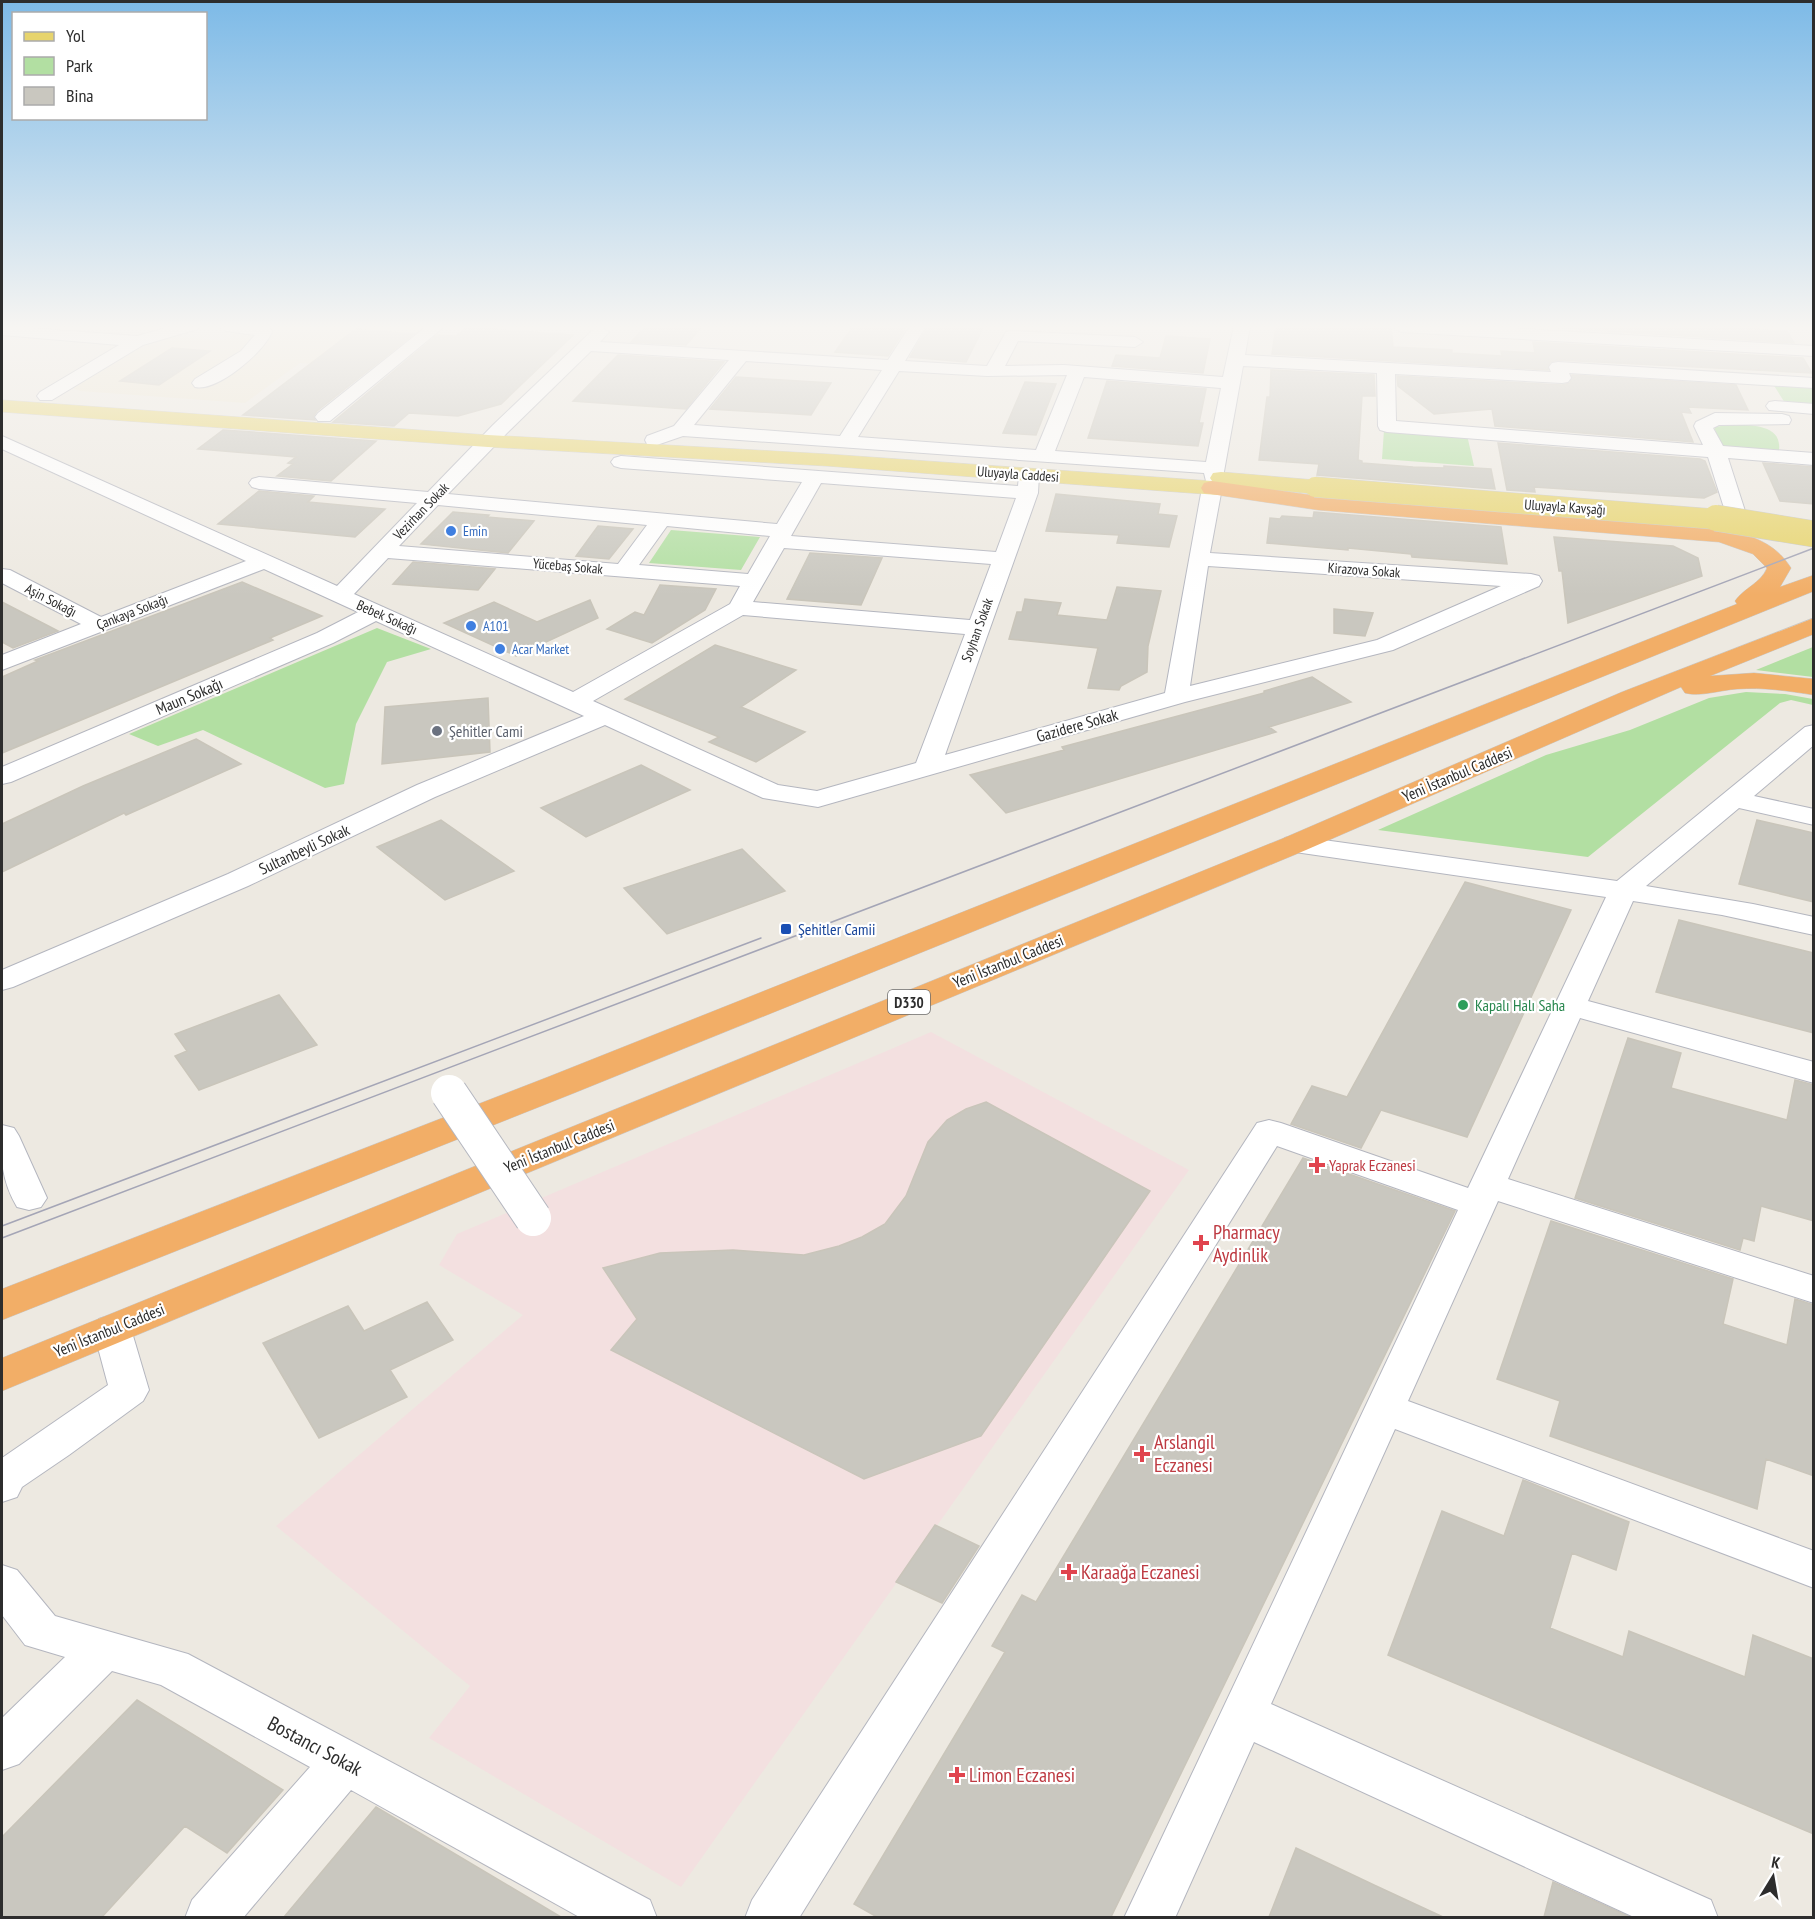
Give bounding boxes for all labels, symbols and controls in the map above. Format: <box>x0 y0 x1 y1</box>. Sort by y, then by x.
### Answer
legend <box>12 12 207 120</box>
text: Yol <box>66 24 86 47</box>
text: Park <box>66 54 93 77</box>
text: Bina <box>66 84 94 107</box>
street label: Uluyayla Caddesi <box>976 462 1060 486</box>
street label: Vezirhan Sokak <box>389 478 453 544</box>
street label: Uluyayla Kavşağı <box>1524 495 1606 519</box>
place label: Emin <box>463 522 487 540</box>
marker: Emin <box>444 524 458 538</box>
street label: Yücebaş Sokak <box>532 554 604 578</box>
street label: Kirazova Sokak <box>1327 558 1401 582</box>
street label: Aşin Sokağı <box>22 579 80 621</box>
street label: Çankaya Sokağı <box>94 590 170 634</box>
street label: Soyhan Sokak <box>957 595 997 664</box>
street label: Bebek Sokağı <box>354 596 420 638</box>
place label: A101 <box>483 617 509 635</box>
marker: A101 <box>464 619 478 633</box>
place label: Acar Market <box>512 640 569 658</box>
marker: Acar Market <box>493 642 507 656</box>
street label: Maun Sokağı <box>153 673 225 719</box>
street label: Gazidere Sokak <box>1034 704 1121 746</box>
place label: Şehitler Cami <box>449 721 523 741</box>
marker: Şehitler Cami <box>430 724 444 738</box>
street label: Yeni İstanbul Caddesi <box>1399 742 1515 806</box>
street label: Sultanbeyli Sokak <box>255 819 353 879</box>
place label: Şehitler Camii <box>798 919 875 939</box>
marker: Şehitler Camii <box>779 922 793 936</box>
street label: Yeni İstanbul Caddesi <box>950 930 1066 992</box>
road number: D330 <box>888 990 930 1014</box>
place label: Kapalı Halı Saha <box>1475 995 1565 1015</box>
marker: Kapalı Halı Saha <box>1456 998 1470 1012</box>
street label: Yeni İstanbul Caddesi <box>501 1115 617 1177</box>
place label: Yaprak Eczanesi <box>1329 1155 1416 1175</box>
marker: Yaprak Eczanesi <box>1310 1158 1324 1172</box>
place label: Pharmacy Aydinlik <box>1213 1219 1280 1268</box>
marker: Pharmacy Aydinlik <box>1194 1236 1208 1250</box>
street label: Yeni İstanbul Caddesi <box>51 1299 167 1361</box>
place label: Arslangil Eczanesi <box>1154 1429 1215 1478</box>
marker: Arslangil Eczanesi <box>1135 1447 1149 1461</box>
place label: Karaağa Eczanesi <box>1081 1559 1200 1585</box>
marker: Karaağa Eczanesi <box>1062 1565 1076 1579</box>
street label: Bostancı Sokak <box>263 1710 367 1782</box>
place label: Limon Eczanesi <box>969 1762 1075 1788</box>
marker: Limon Eczanesi <box>950 1768 964 1782</box>
north arrow <box>1743 1847 1803 1907</box>
text: K <box>1770 1852 1783 1873</box>

